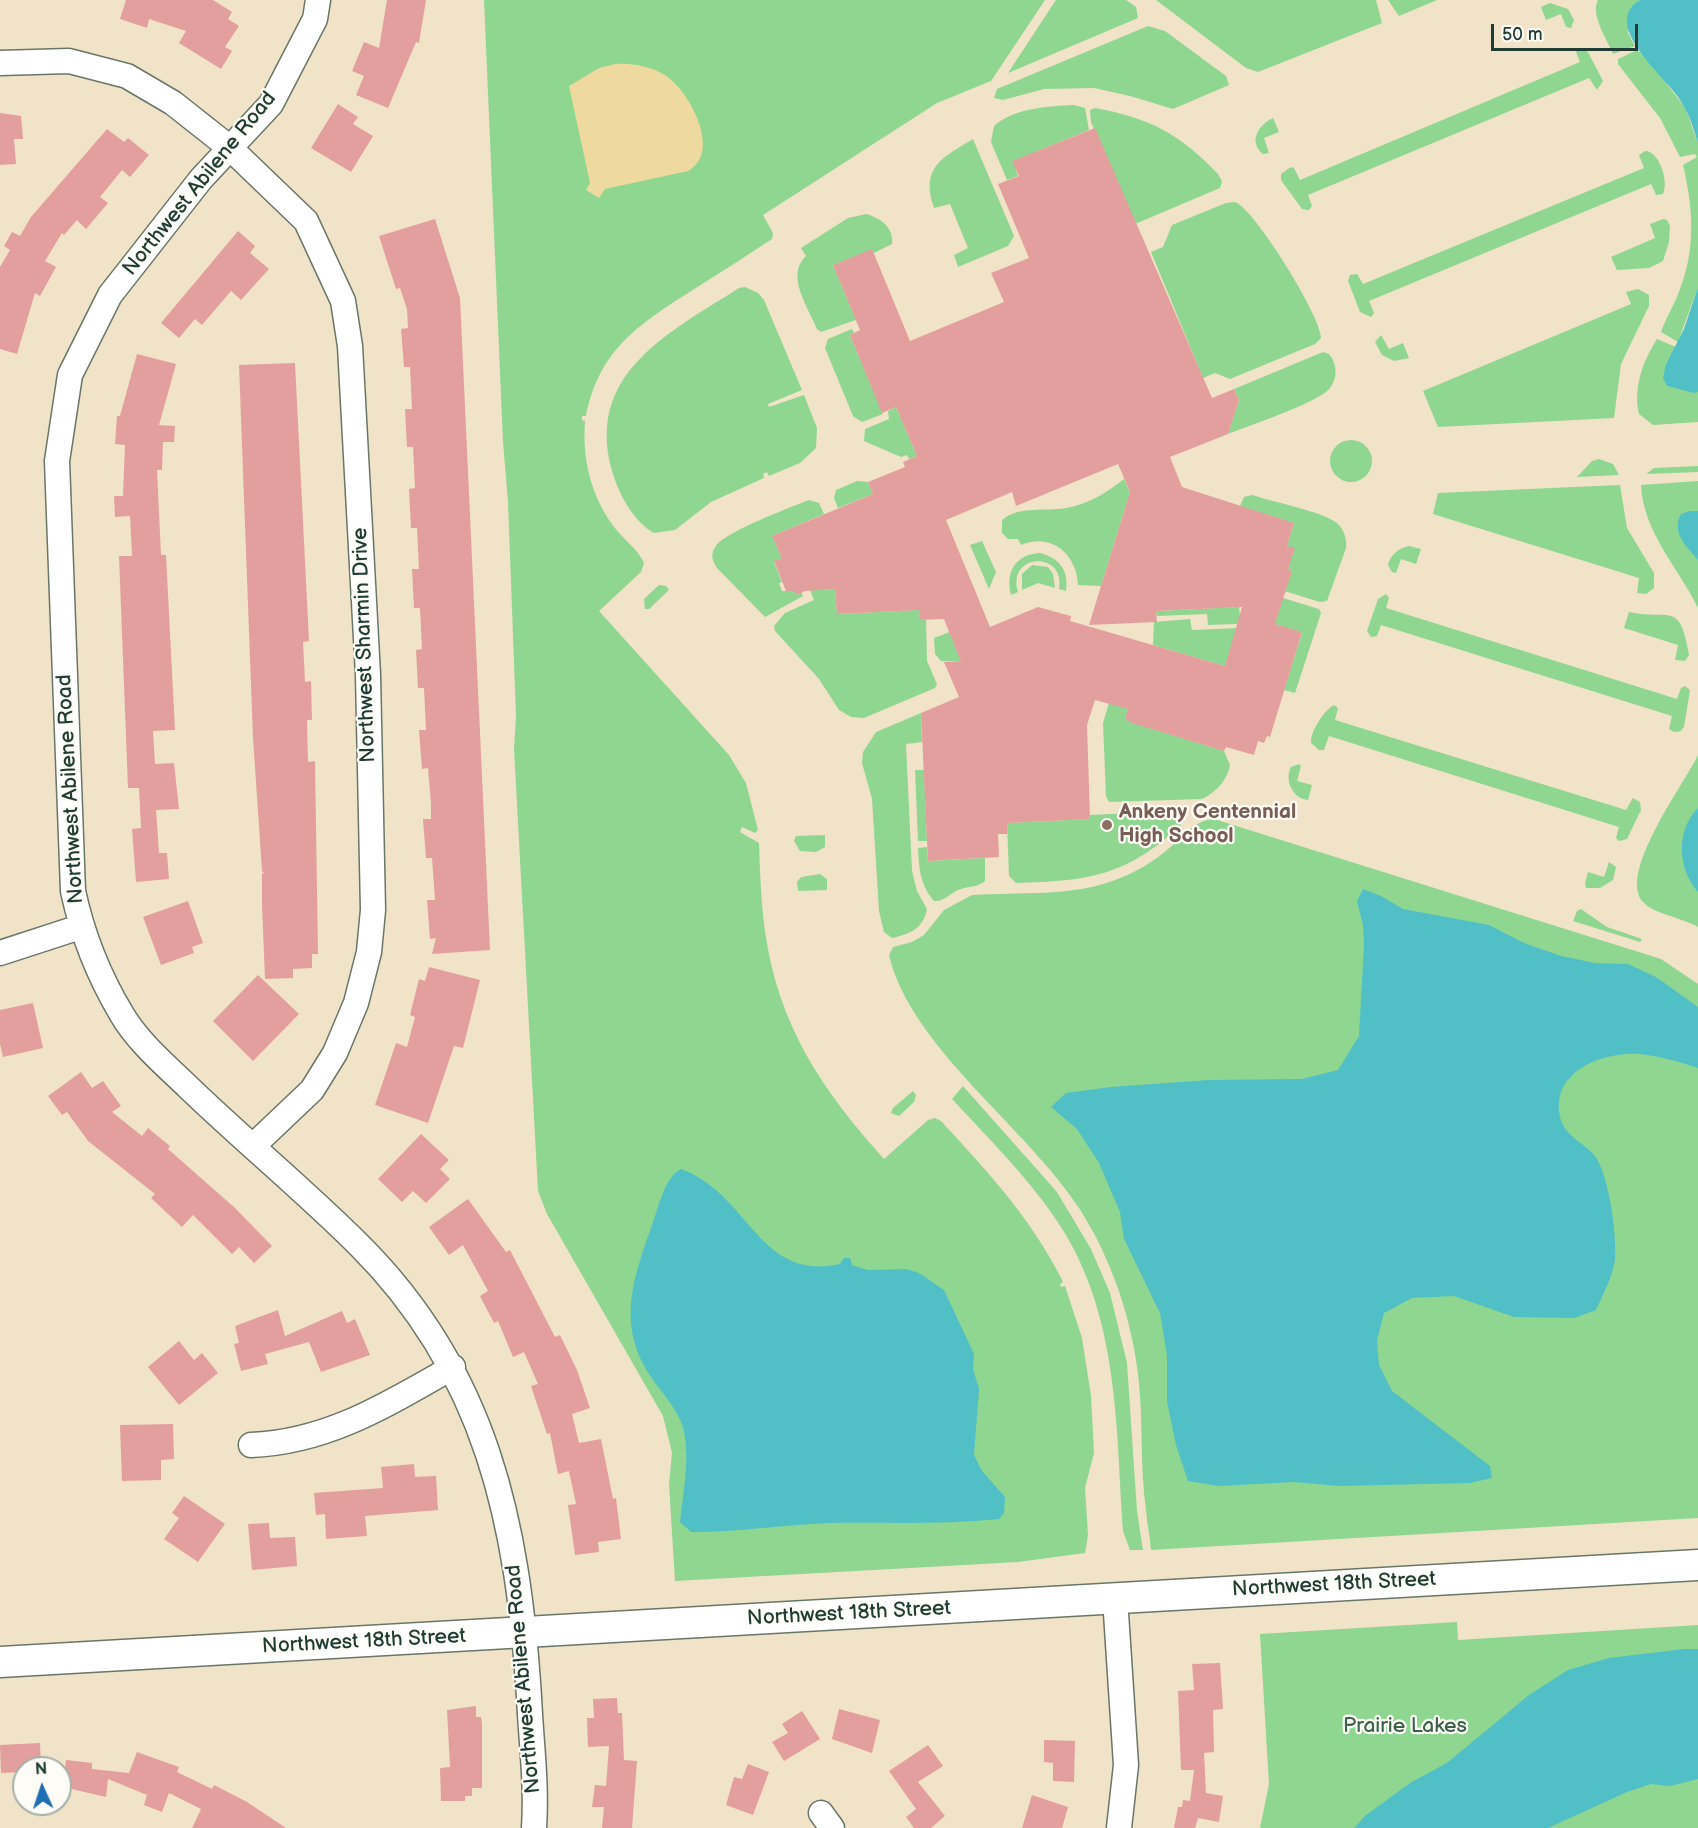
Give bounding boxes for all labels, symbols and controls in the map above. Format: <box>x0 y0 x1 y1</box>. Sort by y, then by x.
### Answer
scale bar <box>1494 12 1641 50</box>
text: 50 m <box>1502 24 1543 45</box>
street label: Northwest Abilene Road <box>118 87 282 281</box>
street label: Northwest Sharmin Drive <box>348 527 382 763</box>
street label: Northwest Abilene Road <box>52 674 90 904</box>
place label: Ankeny Centennial High School <box>1119 800 1296 850</box>
marker: Ankeny Centennial High School <box>1100 818 1114 832</box>
street label: Northwest Abilene Road <box>501 1564 547 1794</box>
street label: Northwest 18th Street <box>1231 1567 1437 1603</box>
street label: Northwest 18th Street <box>746 1596 952 1632</box>
street label: Northwest 18th Street <box>261 1624 467 1660</box>
park label: Prairie Lakes <box>1343 1714 1467 1740</box>
north arrow <box>12 1756 72 1816</box>
text: N <box>35 1760 48 1779</box>

